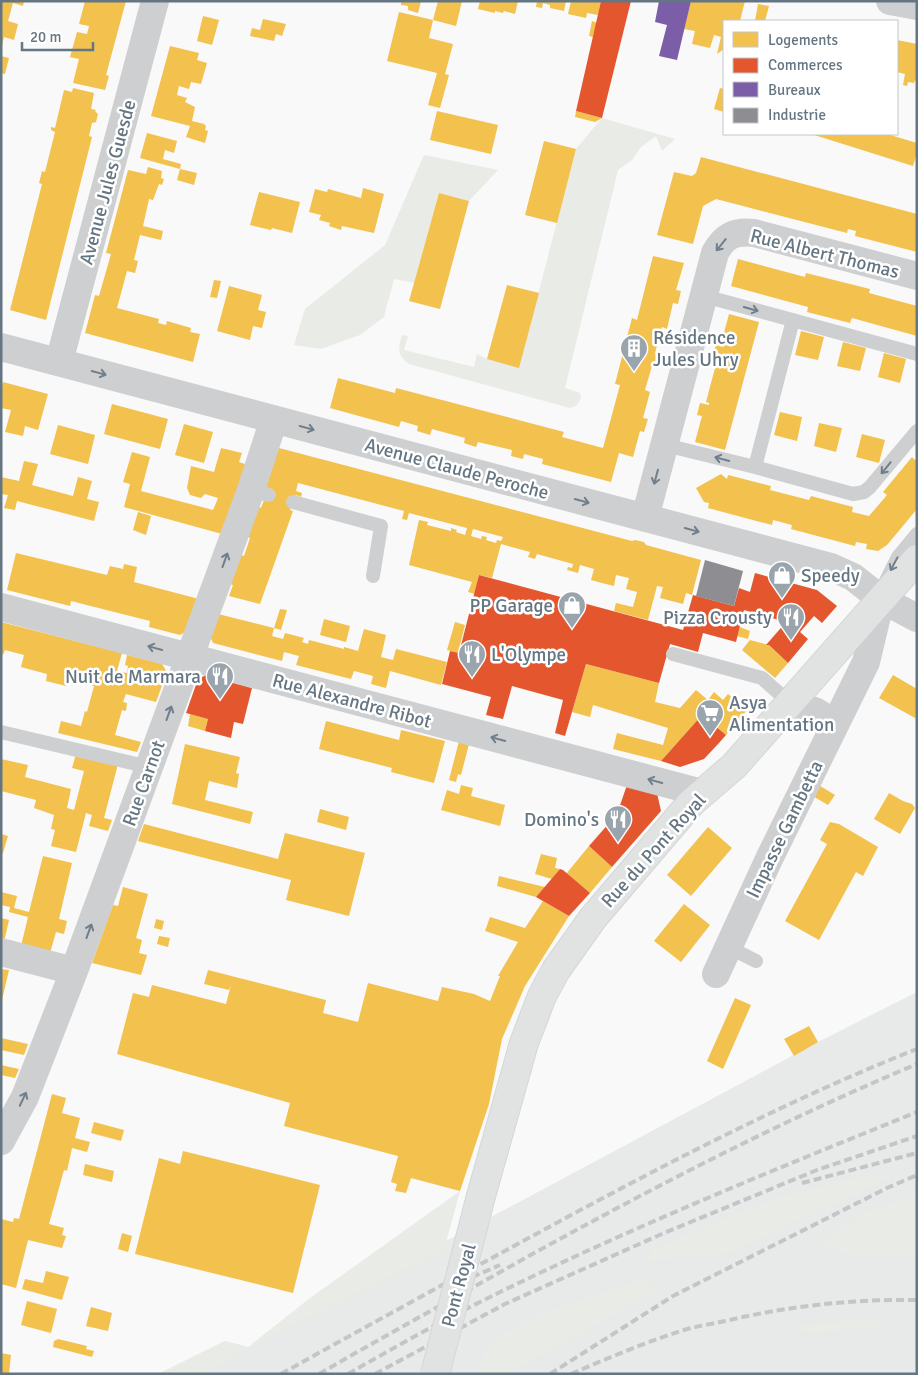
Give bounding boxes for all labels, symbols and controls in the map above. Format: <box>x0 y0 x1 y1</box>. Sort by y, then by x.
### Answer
scale bar <box>22 20 94 52</box>
legend <box>723 20 898 135</box>
text: 20 m <box>30 28 61 46</box>
text: Logements <box>768 31 839 49</box>
text: Commerces <box>768 56 843 74</box>
text: Bureaux <box>768 81 821 99</box>
street label: Avenue Jules Guesde <box>74 97 142 267</box>
text: Industrie <box>768 106 826 124</box>
street label: Rue Albert Thomas <box>748 224 902 284</box>
one-way arrow <box>716 238 727 251</box>
one-way arrow <box>742 304 758 314</box>
place label: Résidence Jules Uhry <box>653 326 739 372</box>
building icon: Résidence Jules Uhry <box>619 333 649 372</box>
one-way arrow <box>91 369 107 378</box>
one-way arrow <box>299 424 315 433</box>
street label: Avenue Claude Peroche <box>362 433 551 505</box>
one-way arrow <box>714 453 730 463</box>
one-way arrow <box>880 462 891 475</box>
one-way arrow <box>651 469 660 485</box>
one-way arrow <box>574 497 590 506</box>
one-way arrow <box>684 526 700 535</box>
one-way arrow <box>221 553 230 569</box>
one-way arrow <box>889 556 898 571</box>
shop icon: Speedy <box>767 560 797 599</box>
place label: Speedy <box>801 564 860 588</box>
shop icon: PP Garage <box>557 590 587 629</box>
place label: PP Garage <box>469 594 553 618</box>
restaurant icon: Pizza Crousty <box>776 602 806 641</box>
place label: Pizza Crousty <box>663 606 772 630</box>
restaurant icon: L'Olympe <box>457 639 487 678</box>
one-way arrow <box>147 643 163 652</box>
place label: L'Olympe <box>491 643 566 667</box>
restaurant icon: Nuit de Marmara <box>205 661 235 700</box>
place label: Nuit de Marmara <box>65 665 201 689</box>
street label: Rue Alexandre Ribot <box>270 668 434 734</box>
place label: Asya Alimentation <box>729 691 834 737</box>
supermarket icon: Asya Alimentation <box>695 698 725 737</box>
one-way arrow <box>165 706 174 721</box>
one-way arrow <box>490 734 506 743</box>
street label: Rue Carnot <box>117 737 171 830</box>
street label: Impasse Gambetta <box>741 757 829 902</box>
one-way arrow <box>647 775 663 785</box>
street label: Rue du Pont Royal <box>596 789 711 913</box>
restaurant icon: Domino's <box>603 804 633 843</box>
place label: Domino's <box>524 808 599 832</box>
one-way arrow <box>85 924 94 939</box>
one-way arrow <box>19 1092 29 1107</box>
street label: Pont Royal <box>436 1241 482 1330</box>

